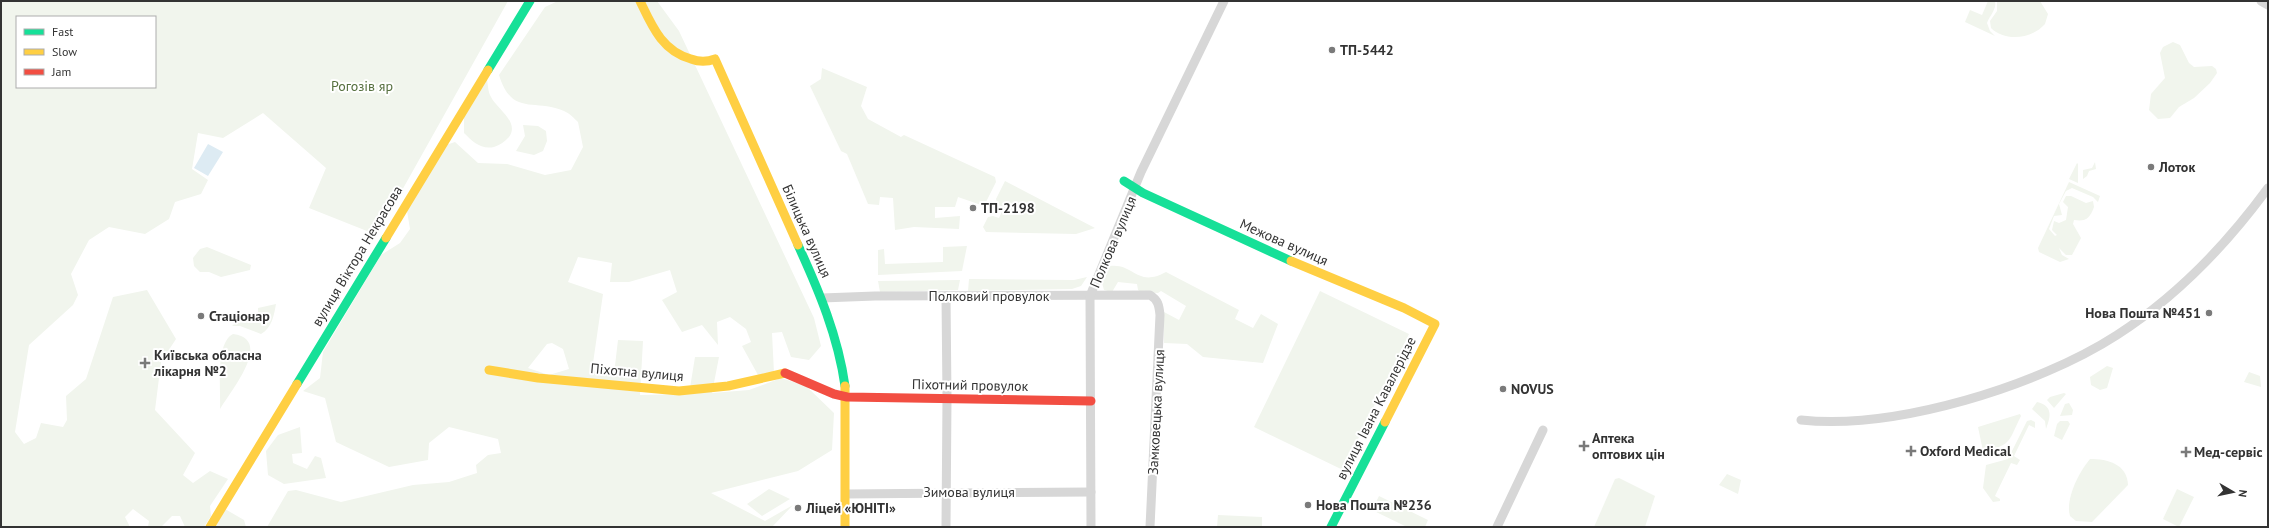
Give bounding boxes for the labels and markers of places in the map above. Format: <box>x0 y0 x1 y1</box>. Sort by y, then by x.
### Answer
place label: ТП-5442 <box>1340 41 1394 59</box>
marker: ТП-5442 <box>1327 45 1337 55</box>
place label: Лоток <box>2158 158 2195 176</box>
marker: Лоток <box>2146 162 2156 172</box>
place label: ТП-2198 <box>981 199 1035 217</box>
marker: ТП-2198 <box>968 203 978 213</box>
place label: Нова Пошта №451 <box>2085 304 2201 322</box>
place label: Стаціонар <box>209 307 270 325</box>
marker: Нова Пошта №451 <box>2204 308 2214 318</box>
marker: Стаціонар <box>196 311 206 321</box>
place label: Київська обласна лікарня №2 <box>153 346 262 380</box>
marker: Київська обласна лікарня №2 <box>139 357 151 369</box>
place label: NOVUS <box>1511 380 1554 398</box>
marker: NOVUS <box>1498 384 1508 394</box>
place label: Аптека оптових цін <box>1592 429 1665 463</box>
marker: Аптека оптових цін <box>1579 441 1589 451</box>
place label: Oxford Medical <box>1920 442 2012 460</box>
place label: Мед-сервіс <box>2194 443 2263 461</box>
marker: Oxford Medical <box>1905 445 1917 457</box>
marker: Мед-сервіс <box>2181 447 2191 457</box>
place label: Нова Пошта №236 <box>1316 496 1432 514</box>
place label: Ліцей «ЮНІТІ» <box>805 499 896 517</box>
marker: Нова Пошта №236 <box>1303 500 1313 510</box>
marker: Ліцей «ЮНІТІ» <box>793 503 803 513</box>

